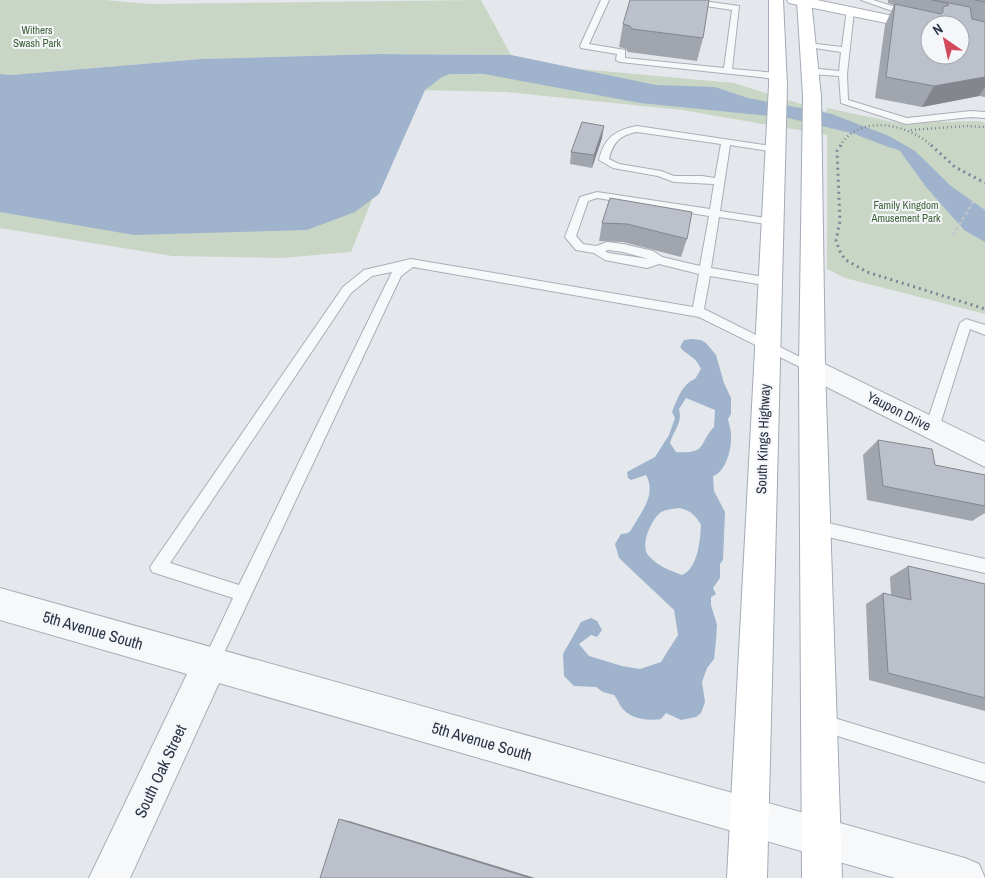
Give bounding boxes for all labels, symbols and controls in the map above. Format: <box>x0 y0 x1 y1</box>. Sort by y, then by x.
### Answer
north arrow <box>920 15 970 65</box>
text: N <box>929 19 946 39</box>
park label: Withers Swash Park <box>13 23 62 50</box>
park label: Family Kingdom Amusement Park <box>870 198 941 225</box>
street label: South Kings Highway <box>752 383 774 494</box>
street label: Yaupon Drive <box>864 387 934 435</box>
street label: 5th Avenue South <box>40 605 146 655</box>
street label: 5th Avenue South <box>429 716 535 766</box>
street label: South Oak Street <box>129 720 191 821</box>

